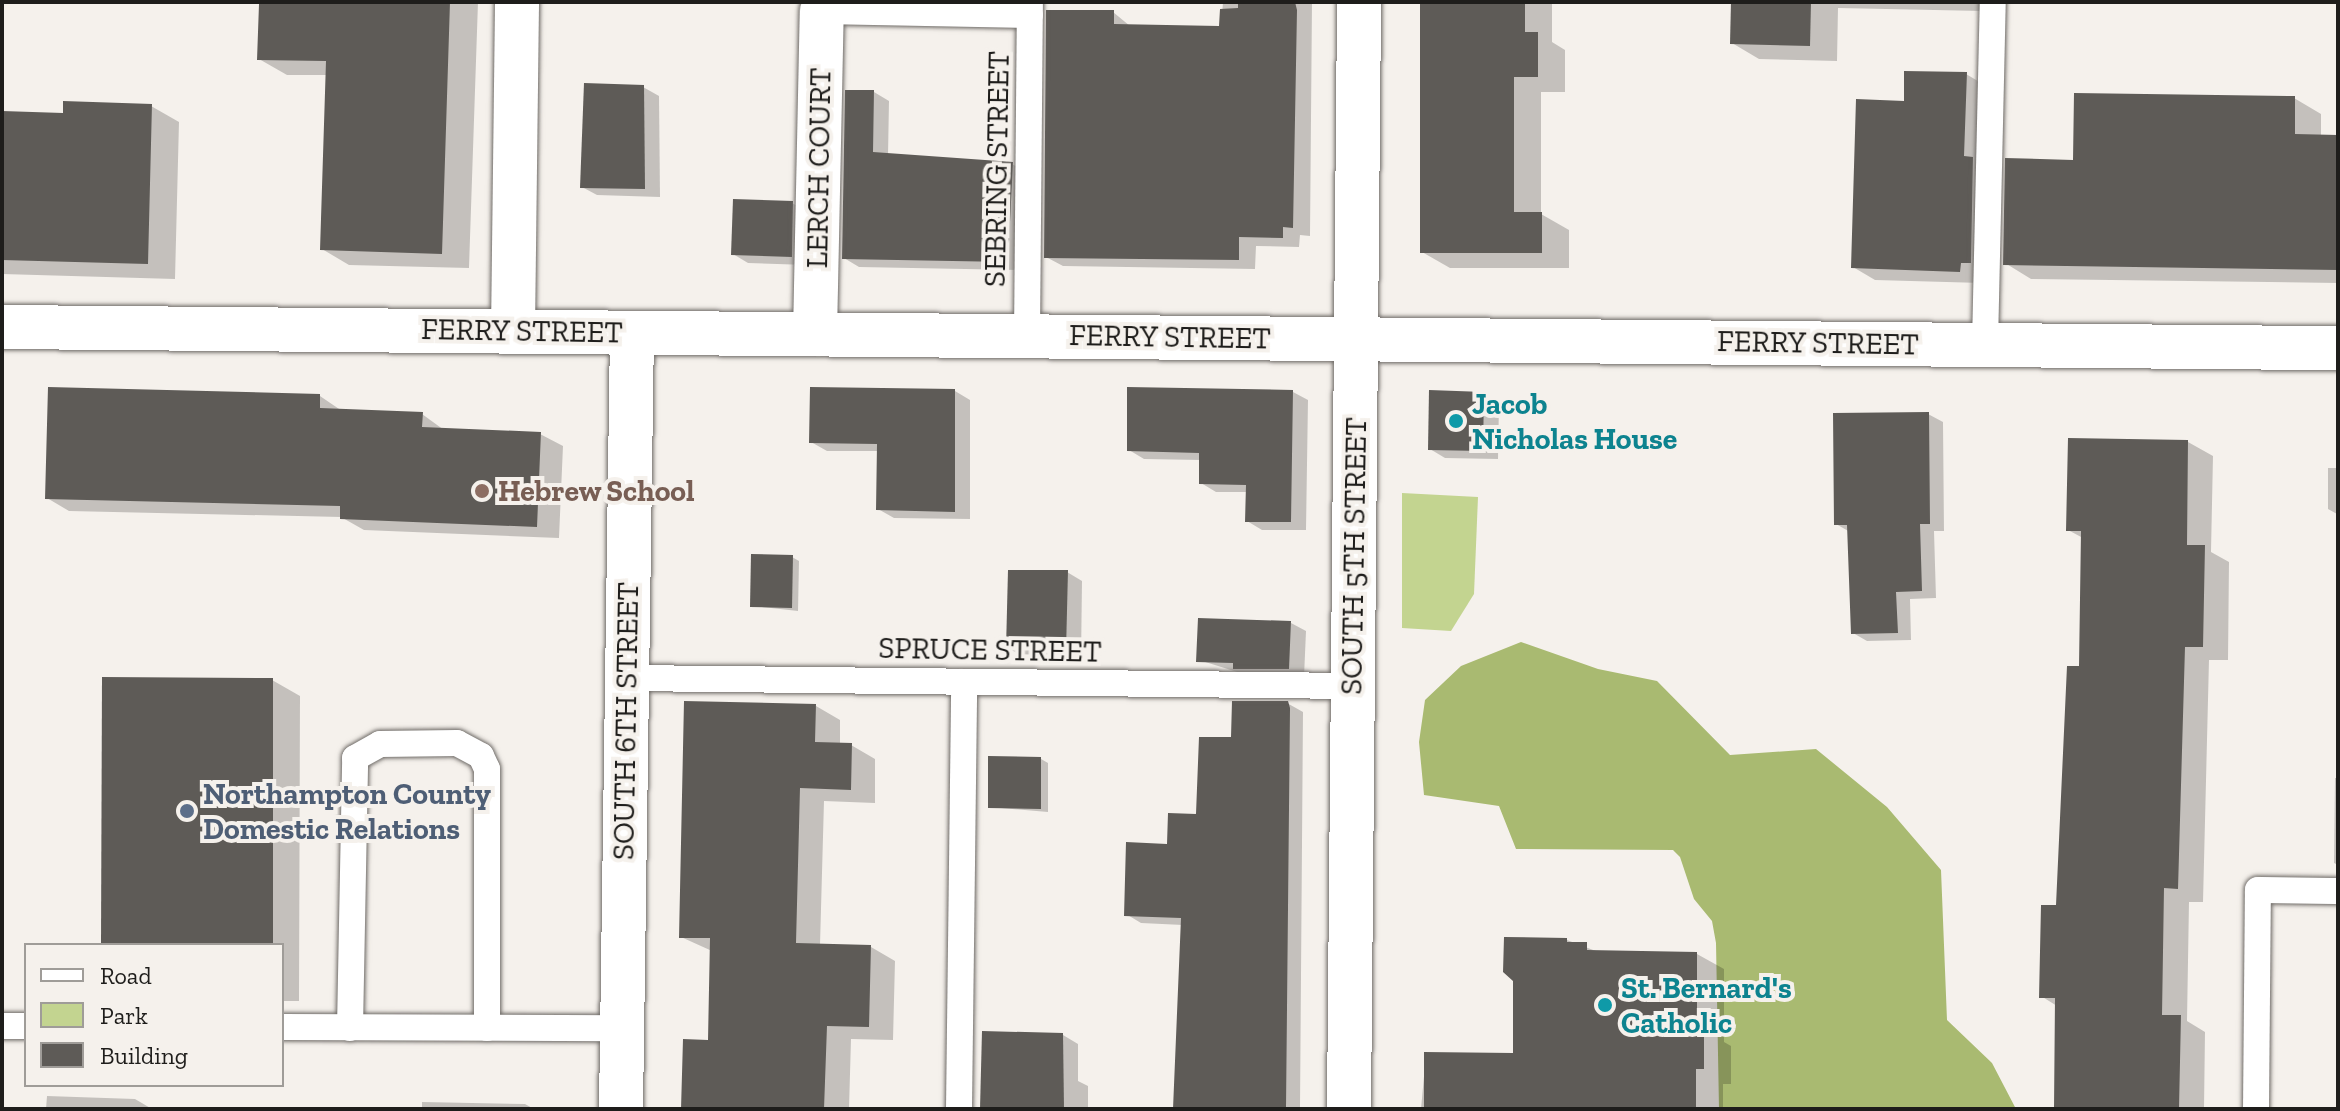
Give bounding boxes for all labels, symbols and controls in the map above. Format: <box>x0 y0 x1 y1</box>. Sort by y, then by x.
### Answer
street label: SEBRING STREET <box>977 51 1017 287</box>
street label: LERCH COURT <box>799 67 839 269</box>
street label: FERRY STREET <box>420 311 624 351</box>
street label: FERRY STREET <box>1068 317 1272 357</box>
street label: FERRY STREET <box>1716 323 1920 363</box>
place label: Jacob Nicholas House <box>1472 386 1677 456</box>
marker: Jacob Nicholas House <box>1447 412 1465 430</box>
street label: SOUTH 5TH STREET <box>1334 417 1374 695</box>
place label: Hebrew School <box>498 473 695 509</box>
marker: Hebrew School <box>473 482 491 500</box>
street label: SOUTH 6TH STREET <box>606 582 646 860</box>
street label: SPRUCE STREET <box>878 630 1102 670</box>
place label: Northampton County Domestic Relations <box>203 776 491 846</box>
marker: Northampton County Domestic Relations <box>178 802 196 820</box>
legend <box>24 943 284 1087</box>
text: Road <box>100 961 152 990</box>
place label: St. Bernard's Catholic <box>1621 970 1792 1040</box>
marker: St. Bernard's Catholic <box>1596 996 1614 1014</box>
text: Park <box>100 1001 148 1030</box>
text: Building <box>100 1041 188 1070</box>

